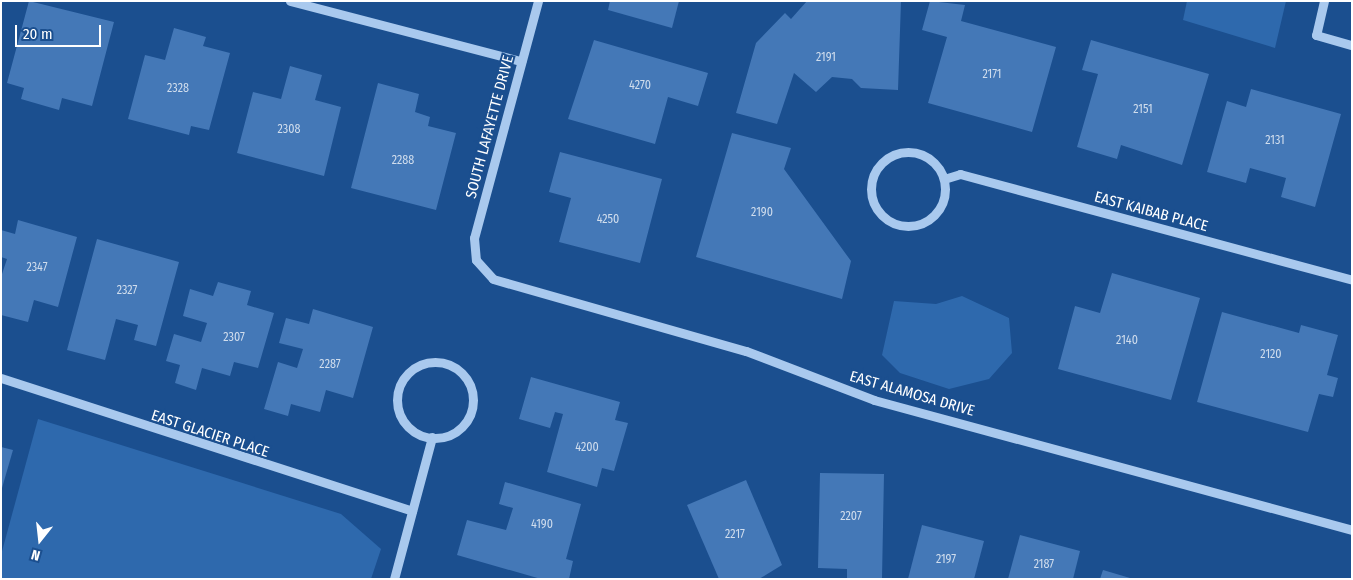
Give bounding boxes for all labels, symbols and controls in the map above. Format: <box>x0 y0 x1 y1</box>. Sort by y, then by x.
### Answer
scale bar <box>18 15 104 47</box>
text: 20 m <box>23 25 53 43</box>
house number: 2191 <box>816 51 836 65</box>
street label: SOUTH LAFAYETTE DRIVE <box>462 54 518 200</box>
house number: 2171 <box>982 68 1002 82</box>
house number: 4270 <box>629 79 651 93</box>
house number: 2328 <box>167 82 189 96</box>
house number: 2151 <box>1133 103 1153 117</box>
house number: 2308 <box>278 123 300 137</box>
house number: 2131 <box>1265 134 1285 148</box>
house number: 2288 <box>392 154 414 168</box>
street label: EAST KAIBAB PLACE <box>1092 188 1210 236</box>
house number: 2190 <box>751 206 773 220</box>
house number: 4250 <box>597 213 619 227</box>
house number: 2347 <box>26 261 48 275</box>
house number: 2327 <box>117 284 137 298</box>
house number: 2307 <box>223 331 245 345</box>
house number: 2140 <box>1116 334 1138 348</box>
house number: 2120 <box>1260 348 1282 362</box>
house number: 2287 <box>319 358 341 372</box>
street label: EAST ALAMOSA DRIVE <box>847 368 977 420</box>
street label: EAST GLACIER PLACE <box>149 406 271 462</box>
house number: 4200 <box>575 441 599 455</box>
house number: 2207 <box>840 510 862 524</box>
north arrow <box>15 515 65 565</box>
house number: 4190 <box>531 518 553 532</box>
house number: 2217 <box>725 528 745 542</box>
text: N <box>29 546 42 564</box>
house number: 2197 <box>936 553 956 567</box>
house number: 2187 <box>1034 558 1054 572</box>

